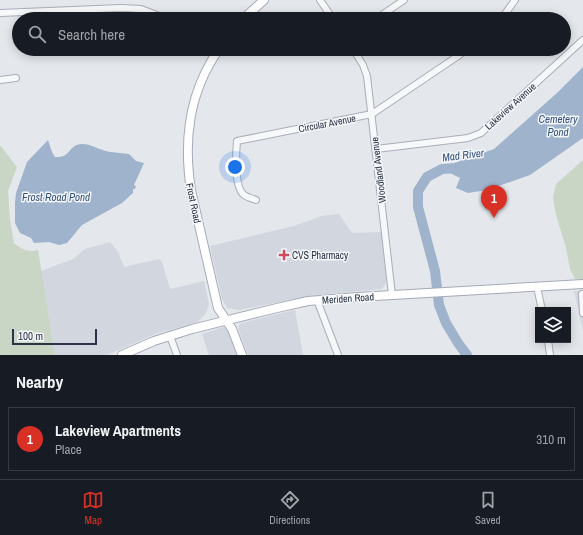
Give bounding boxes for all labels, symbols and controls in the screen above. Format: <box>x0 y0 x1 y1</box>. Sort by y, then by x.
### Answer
search box <box>12 12 571 56</box>
icon: search <box>26 23 48 45</box>
text: Search here <box>58 24 125 45</box>
street label: Lakeview Avenue <box>482 80 539 133</box>
street label: Circular Avenue <box>297 111 357 135</box>
water label: Cemetery Pond <box>538 112 578 139</box>
street label: Woodland Avenue <box>368 136 389 204</box>
water label: Mad River <box>441 145 485 164</box>
your location <box>225 157 245 177</box>
street label: Frost Road <box>183 182 204 224</box>
pin: 1 <box>481 185 507 218</box>
water label: Frost Road Pond <box>22 190 91 204</box>
place label: CVS Pharmacy <box>292 249 349 262</box>
marker: CVS Pharmacy <box>279 250 289 260</box>
street label: Meriden Road <box>322 290 374 307</box>
map controls <box>535 307 571 343</box>
button: layers <box>535 307 571 343</box>
scale bar <box>12 327 97 346</box>
text: 100 m <box>18 329 43 343</box>
text: Nearby <box>16 370 63 393</box>
text: Lakeview Apartments <box>55 420 181 441</box>
text: 1 <box>27 431 33 448</box>
text: 310 m <box>536 431 566 448</box>
text: Place <box>55 441 82 458</box>
tab: Map <box>82 489 104 527</box>
tab: Directions <box>269 489 310 527</box>
tab: Saved <box>475 489 501 527</box>

